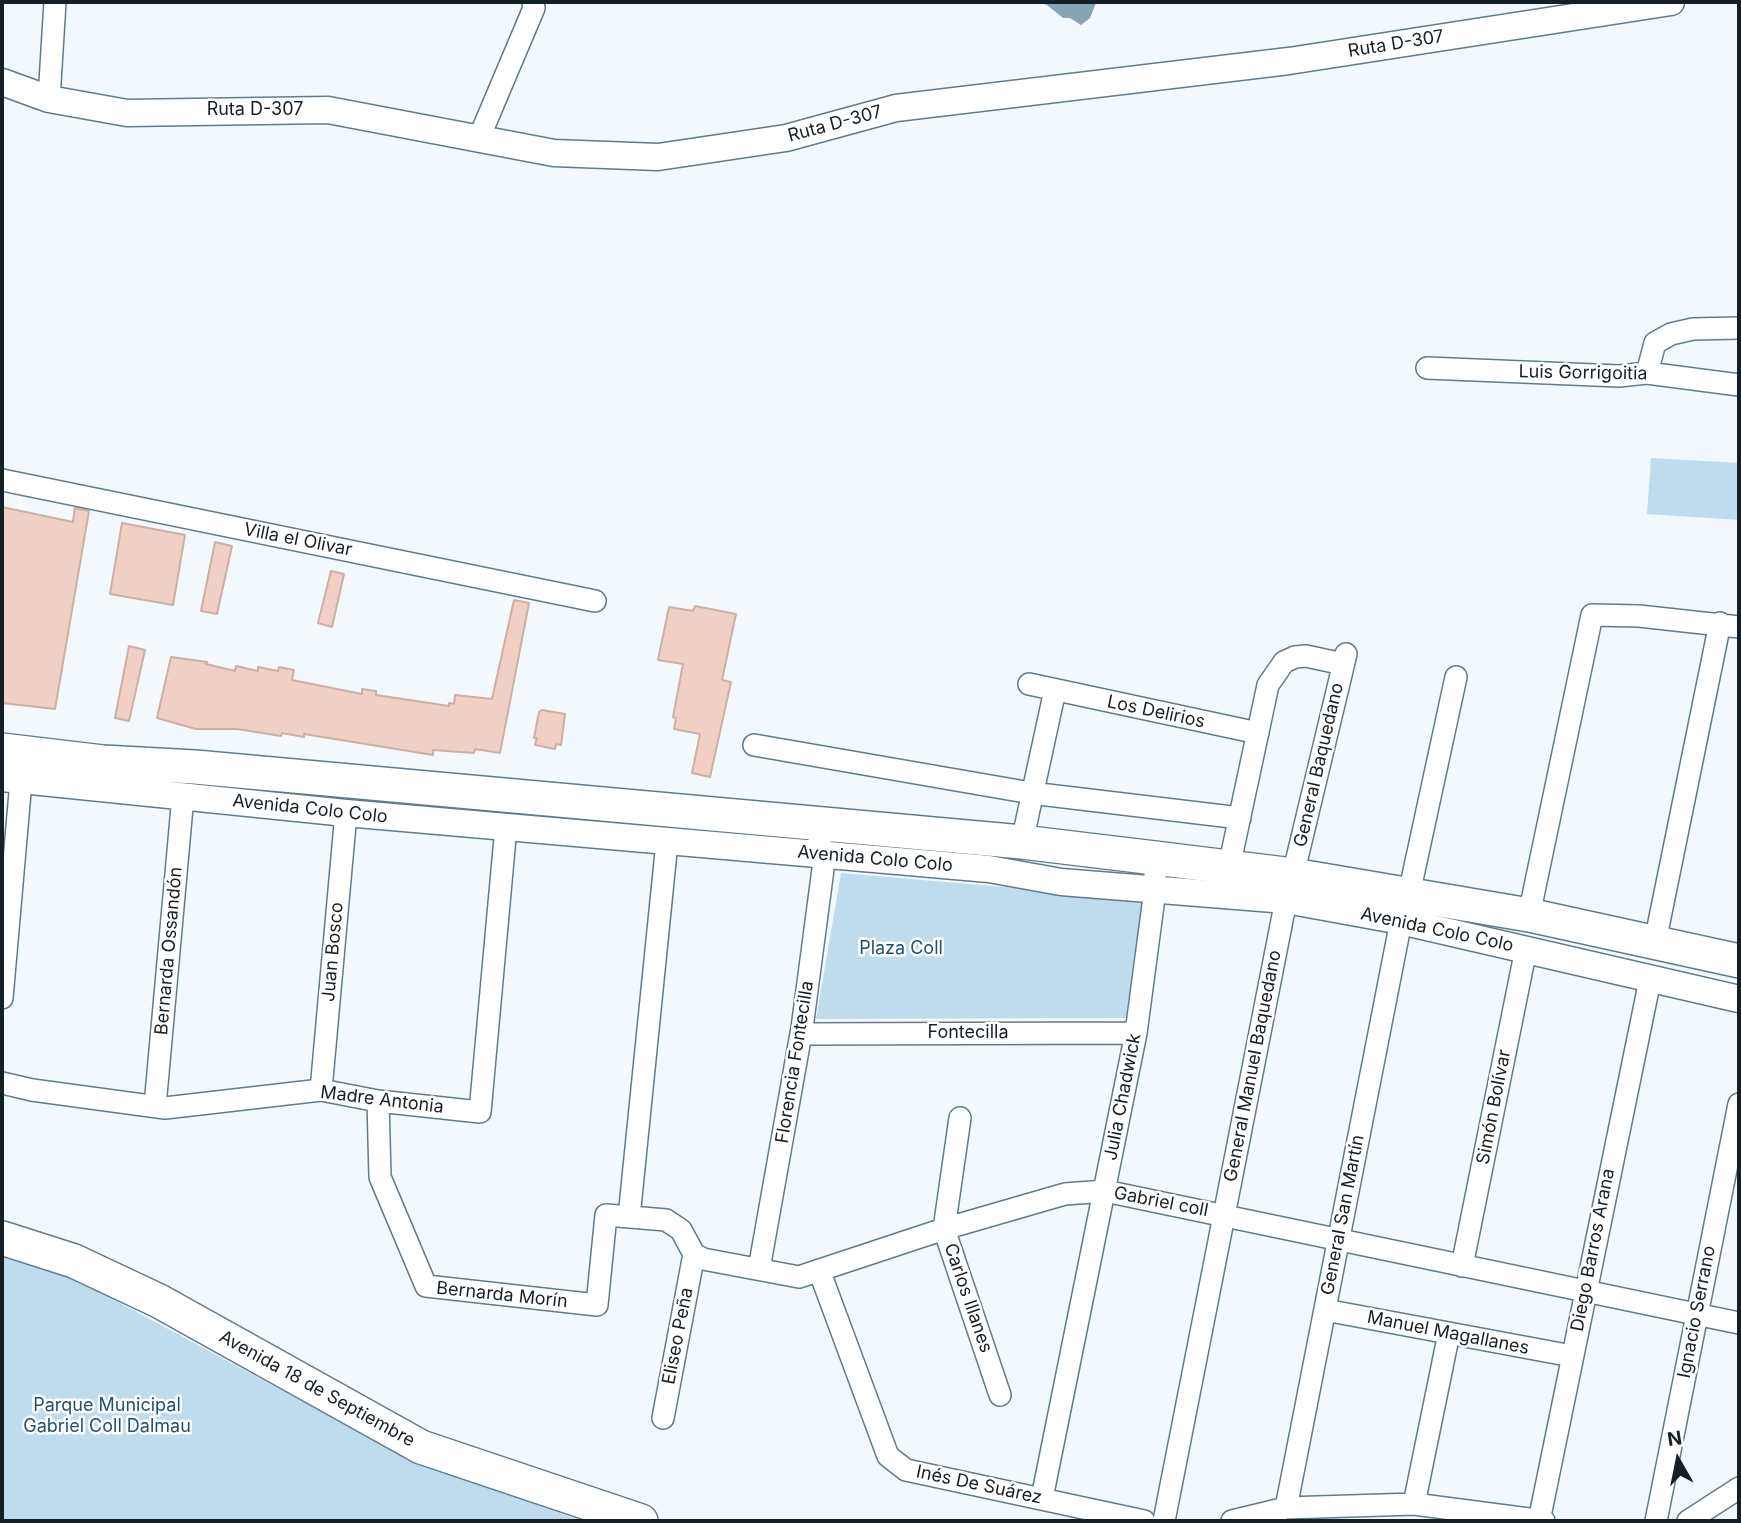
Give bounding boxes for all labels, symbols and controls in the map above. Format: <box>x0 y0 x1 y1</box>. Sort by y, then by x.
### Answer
street label: Ruta D-307 <box>1347 26 1445 62</box>
street label: Ruta D-307 <box>207 99 303 121</box>
street label: Ruta D-307 <box>785 101 885 147</box>
street label: Luis Gorrigoitia <box>1518 361 1648 385</box>
street label: Villa el Olivar <box>242 519 354 561</box>
street label: General Baquedano <box>1290 681 1348 849</box>
street label: Los Delirios <box>1105 691 1207 733</box>
street label: Avenida Colo Colo <box>231 790 389 828</box>
street label: Avenida Colo Colo <box>796 841 954 877</box>
street label: Bernarda Ossandón <box>151 866 187 1036</box>
street label: Juan Bosco <box>318 901 348 1003</box>
street label: Avenida Colo Colo <box>1359 903 1515 957</box>
park label: Plaza Coll <box>859 938 943 960</box>
street label: General Manuel Baquedano <box>1220 948 1286 1184</box>
street label: Florencia Fontecilla <box>771 979 819 1145</box>
street label: Fontecilla <box>927 1022 1009 1044</box>
street label: Julia Chadwick <box>1100 1032 1146 1162</box>
street label: Simón Bolívar <box>1472 1048 1516 1166</box>
street label: Madre Antonia <box>319 1082 445 1118</box>
street label: General San Martín <box>1317 1133 1369 1297</box>
street label: Diego Barros Arana <box>1567 1167 1619 1333</box>
street label: Gabriel coll <box>1112 1182 1210 1222</box>
street label: Carlos Illanes <box>939 1240 997 1356</box>
street label: Ignacio Serrano <box>1674 1244 1720 1380</box>
street label: Bernarda Morín <box>435 1277 569 1313</box>
street label: Eliseo Peña <box>658 1286 698 1386</box>
street label: Manuel Magallanes <box>1365 1307 1531 1359</box>
street label: Avenida 18 de Septiembre <box>215 1326 419 1452</box>
park label: Parque Municipal Gabriel Coll Dalmau <box>23 1395 191 1438</box>
north arrow <box>1643 1425 1713 1495</box>
text: N <box>1666 1426 1684 1451</box>
street label: Inés De Suárez <box>914 1461 1044 1509</box>

